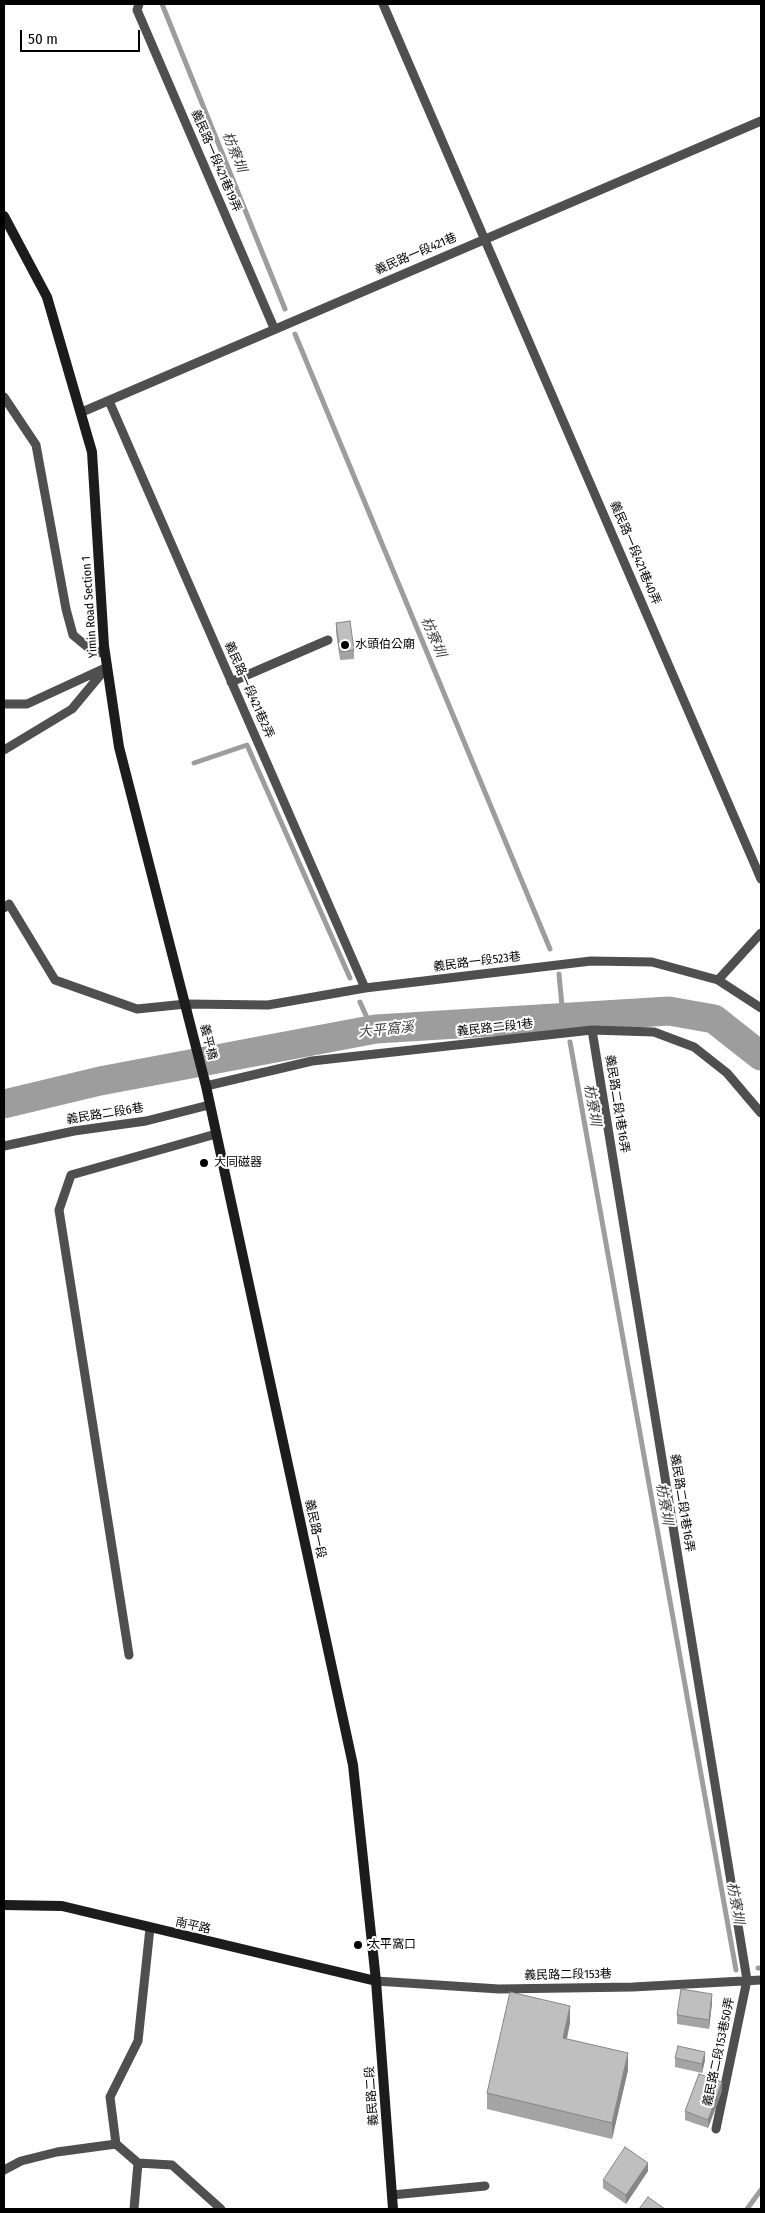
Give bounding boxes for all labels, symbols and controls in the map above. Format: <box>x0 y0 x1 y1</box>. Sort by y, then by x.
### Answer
scale bar <box>22 20 142 52</box>
text: 50 m <box>28 30 58 48</box>
street label: 義民路一段421巷19弄 <box>188 108 244 214</box>
water label: 枋寮圳 <box>218 129 250 175</box>
street label: 義民路一段421巷 <box>373 230 459 278</box>
street label: 義民路一段421巷40弄 <box>607 499 663 607</box>
street label: Yimin Road Section 1 <box>79 556 101 658</box>
water label: 枋寮圳 <box>417 614 449 660</box>
place label: 水頭伯公廟 <box>355 638 415 652</box>
street label: 義民路一段421巷2弄 <box>221 639 277 741</box>
marker: 水頭伯公廟 <box>339 639 351 651</box>
street label: 義民路一段523巷 <box>432 949 522 975</box>
street label: 義民路二段1巷 <box>456 1017 534 1039</box>
water label: 大平窩溪 <box>357 1019 415 1041</box>
street label: 義平橋 <box>197 1023 219 1061</box>
street label: 義民路二段1巷16弄 <box>602 1054 632 1154</box>
water label: 枋寮圳 <box>580 1083 604 1127</box>
street label: 義民路二段6巷 <box>65 1101 145 1127</box>
place label: 大同磁器 <box>214 1156 262 1170</box>
marker: 大同磁器 <box>198 1157 210 1169</box>
street label: 義民路二段1巷16弄 <box>667 1453 697 1553</box>
water label: 枋寮圳 <box>652 1482 676 1526</box>
street label: 義民路一段 <box>302 1498 328 1560</box>
water label: 枋寮圳 <box>723 1881 747 1925</box>
street label: 南平路 <box>174 1915 212 1937</box>
place label: 太平窩口 <box>368 1938 416 1952</box>
marker: 太平窩口 <box>352 1939 364 1951</box>
street label: 義民路二段153巷 <box>524 1967 612 1983</box>
street label: 義民路二段153巷50弄 <box>700 1996 738 2108</box>
street label: 義民路二段 <box>363 2066 381 2126</box>

